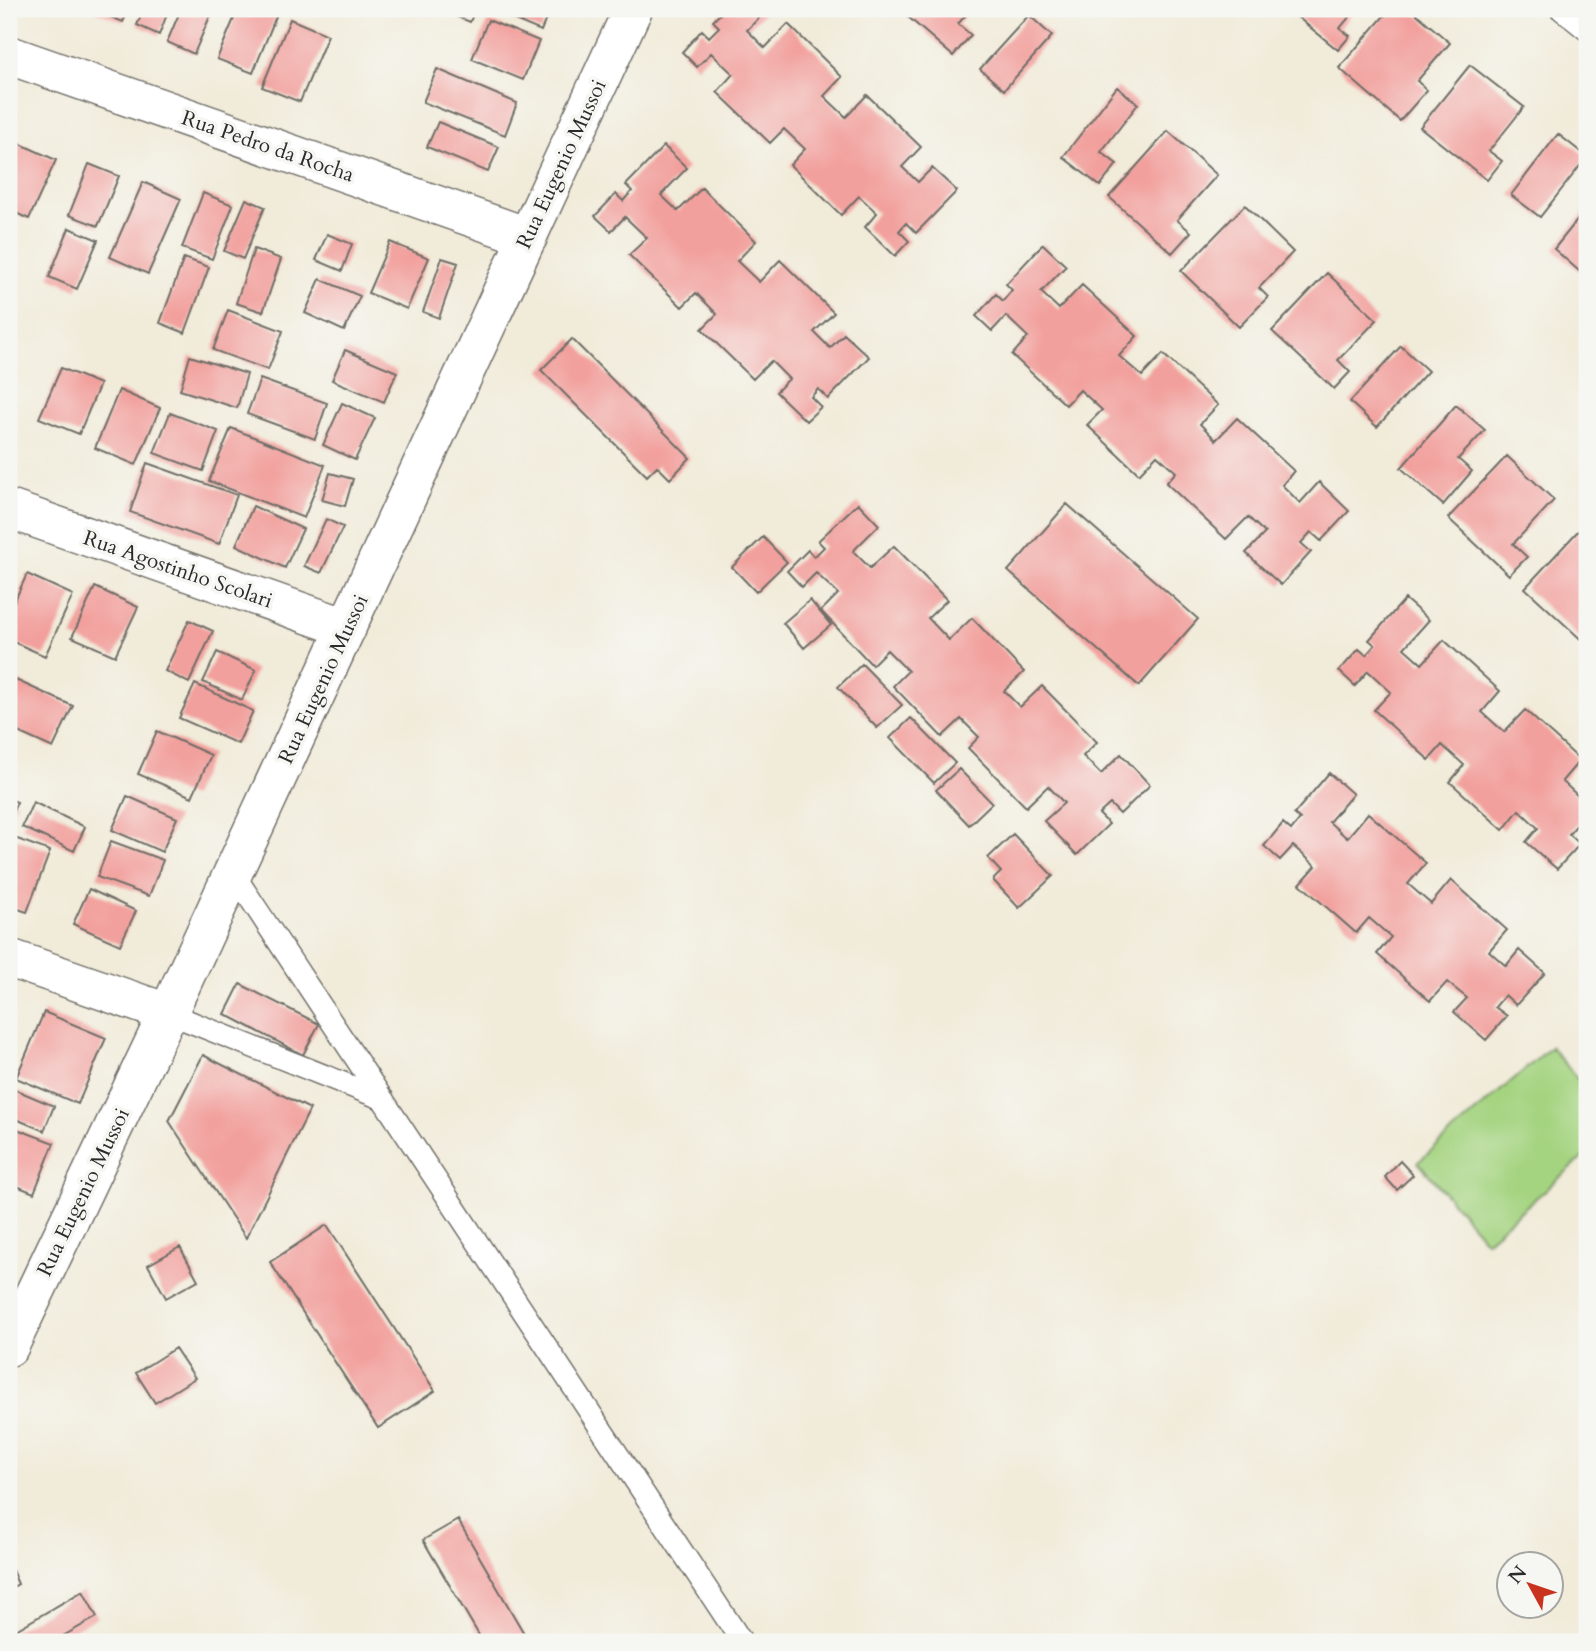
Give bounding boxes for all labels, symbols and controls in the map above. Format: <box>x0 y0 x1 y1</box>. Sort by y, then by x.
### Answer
street label: Rua Eugenio Mussoi <box>509 75 614 254</box>
street label: Rua Pedro da Rocha <box>178 103 358 190</box>
street label: Rua Agostinho Scolari <box>79 523 276 615</box>
street label: Rua Eugenio Mussoi <box>271 590 376 769</box>
street label: Rua Eugenio Mussoi <box>30 1103 137 1281</box>
north arrow <box>1494 1550 1564 1620</box>
text: N <box>1502 1560 1533 1589</box>

